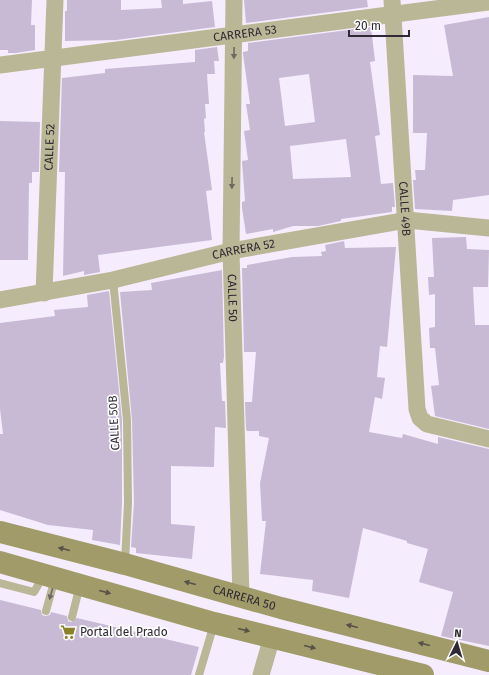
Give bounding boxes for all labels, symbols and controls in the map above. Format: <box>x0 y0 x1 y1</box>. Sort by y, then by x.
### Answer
scale bar <box>349 12 409 38</box>
text: 20 m <box>355 19 381 33</box>
street label: CARRERA 53 <box>212 22 278 44</box>
one-way arrow <box>231 47 237 60</box>
street label: CALLE 52 <box>42 123 57 171</box>
one-way arrow <box>229 177 235 190</box>
street label: CALLE 49B <box>396 181 413 236</box>
street label: CARRERA 52 <box>211 236 276 262</box>
street label: CALLE 50 <box>225 274 240 322</box>
street label: CALLE 50B <box>106 395 122 451</box>
one-way arrow <box>58 545 71 551</box>
one-way arrow <box>184 579 196 585</box>
street label: CARRERA 50 <box>211 582 278 613</box>
one-way arrow <box>47 588 53 600</box>
one-way arrow <box>99 589 111 595</box>
supermarket icon: Portal del Prado <box>59 623 77 641</box>
one-way arrow <box>346 623 358 629</box>
north arrow <box>437 623 477 663</box>
place label: Portal del Prado <box>80 625 168 639</box>
text: N <box>454 627 462 640</box>
one-way arrow <box>237 628 250 634</box>
one-way arrow <box>418 641 430 647</box>
one-way arrow <box>304 644 316 650</box>

